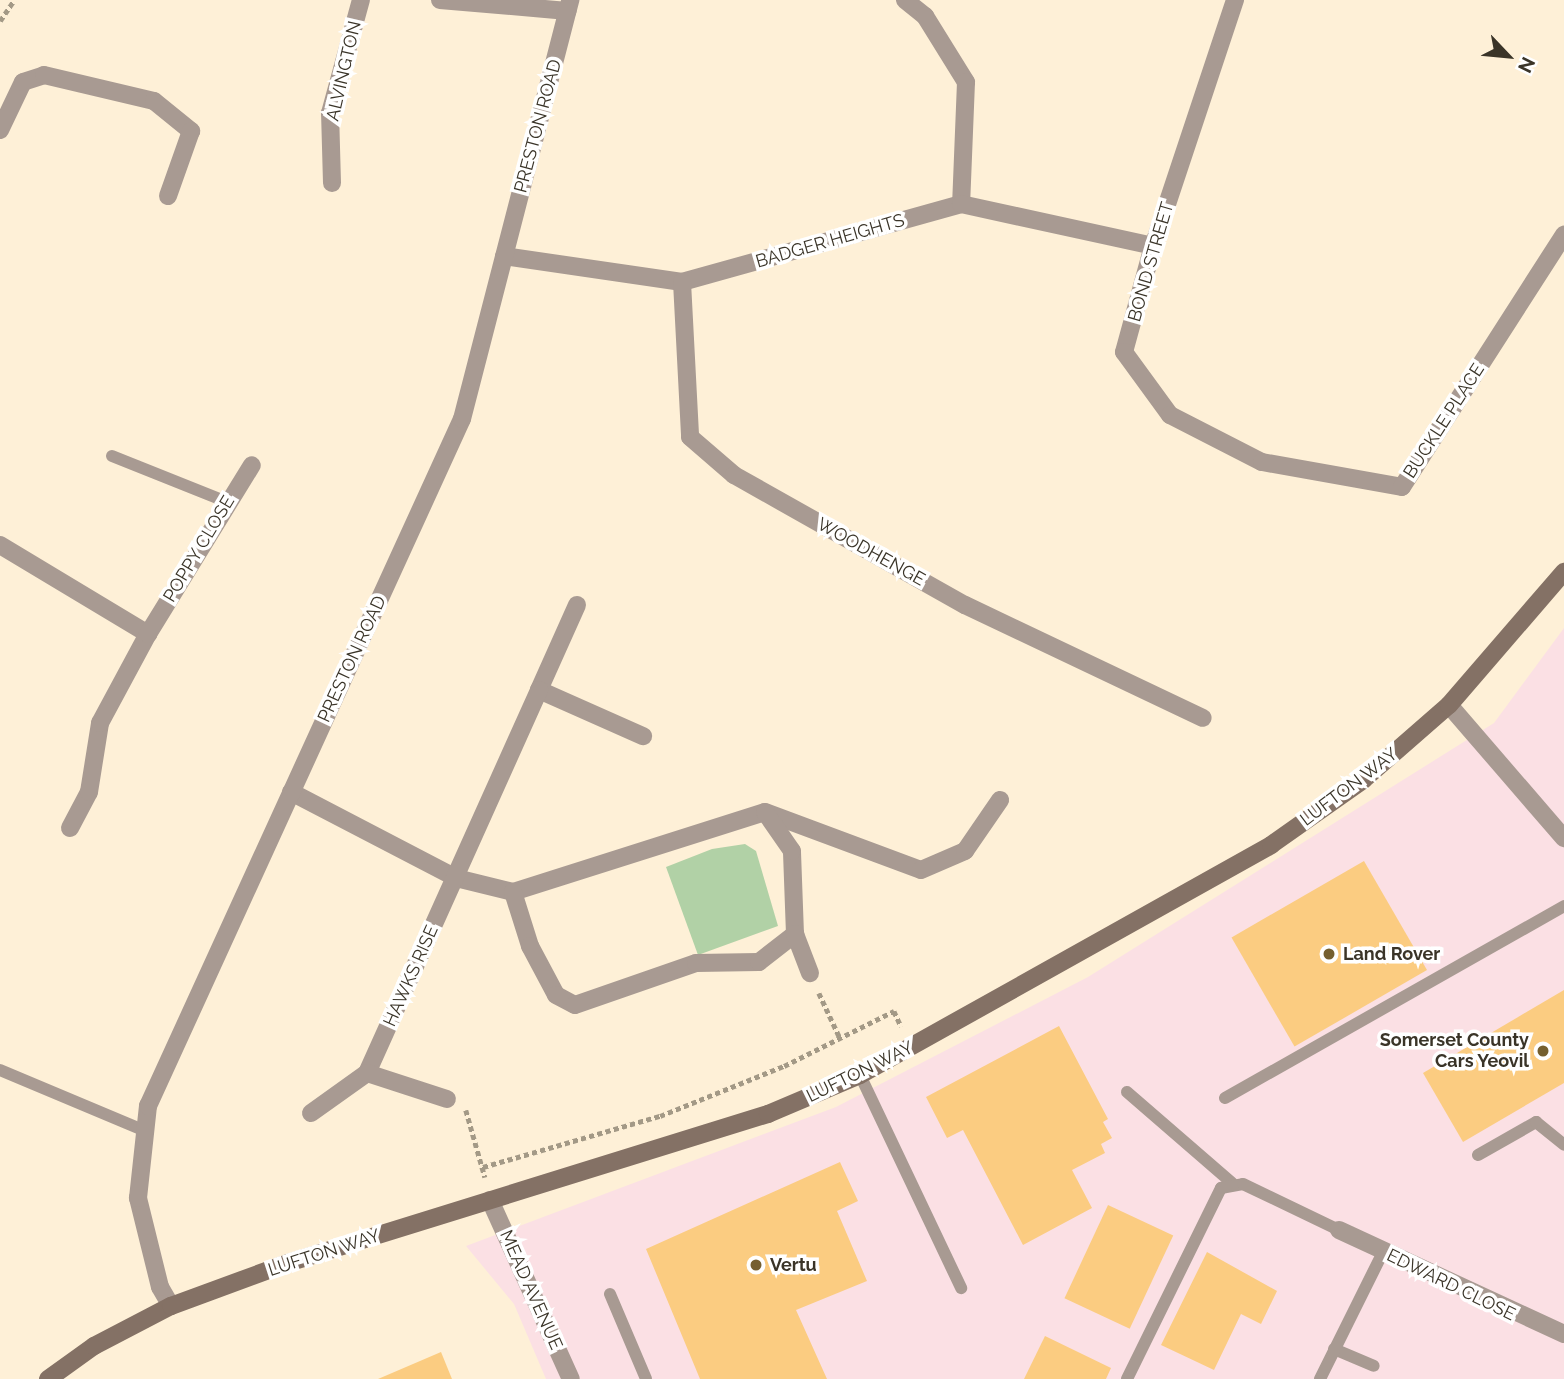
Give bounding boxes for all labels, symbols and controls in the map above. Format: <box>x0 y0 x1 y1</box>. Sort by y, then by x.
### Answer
street label: ALVINGTON <box>322 19 366 123</box>
north arrow <box>1473 21 1543 91</box>
text: N <box>1514 54 1540 77</box>
street label: PRESTON ROAD <box>510 57 566 195</box>
street label: BOND STREET <box>1124 200 1178 324</box>
street label: BADGER HEIGHTS <box>753 209 907 273</box>
street label: BUCKLE PLACE <box>1399 360 1489 482</box>
street label: POPPY CLOSE <box>159 492 239 606</box>
street label: WOODHENGE <box>813 513 929 591</box>
street label: PRESTON ROAD <box>313 592 391 726</box>
street label: LUFTON WAY <box>1296 743 1402 831</box>
street label: HAWKS RISE <box>379 922 443 1030</box>
place label: Land Rover <box>1343 943 1440 965</box>
marker: Land Rover <box>1321 946 1337 962</box>
place label: Somerset County Cars Yeovil <box>1380 1030 1529 1072</box>
street label: LUFTON WAY <box>803 1037 917 1107</box>
marker: Somerset County Cars Yeovil <box>1535 1043 1551 1059</box>
street label: LUFTON WAY <box>265 1225 383 1281</box>
street label: MEAD AVENUE <box>495 1227 567 1353</box>
street label: EDWARD CLOSE <box>1383 1245 1519 1325</box>
place label: Vertu <box>770 1254 817 1276</box>
marker: Vertu <box>748 1257 764 1273</box>

